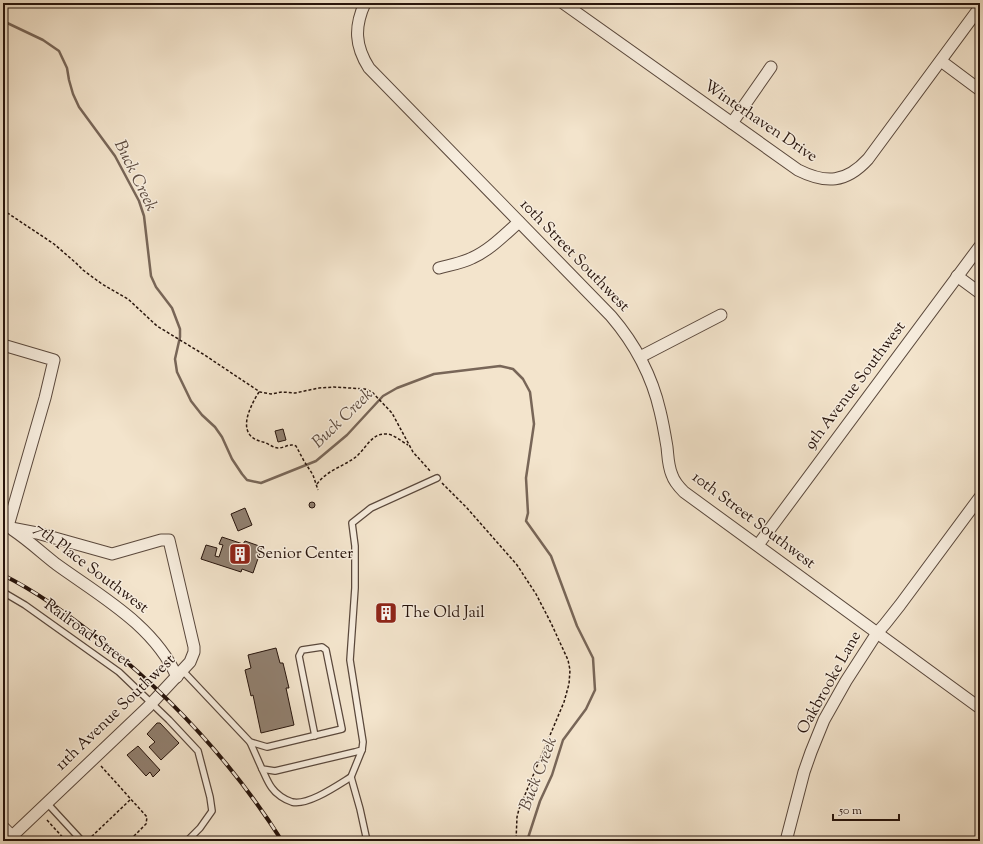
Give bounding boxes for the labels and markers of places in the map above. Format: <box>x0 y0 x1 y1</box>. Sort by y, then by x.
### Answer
building icon: Senior Center <box>227 541 253 567</box>
place label: Senior Center <box>256 543 353 566</box>
building icon: The Old Jail <box>373 600 399 626</box>
place label: The Old Jail <box>402 602 485 625</box>

